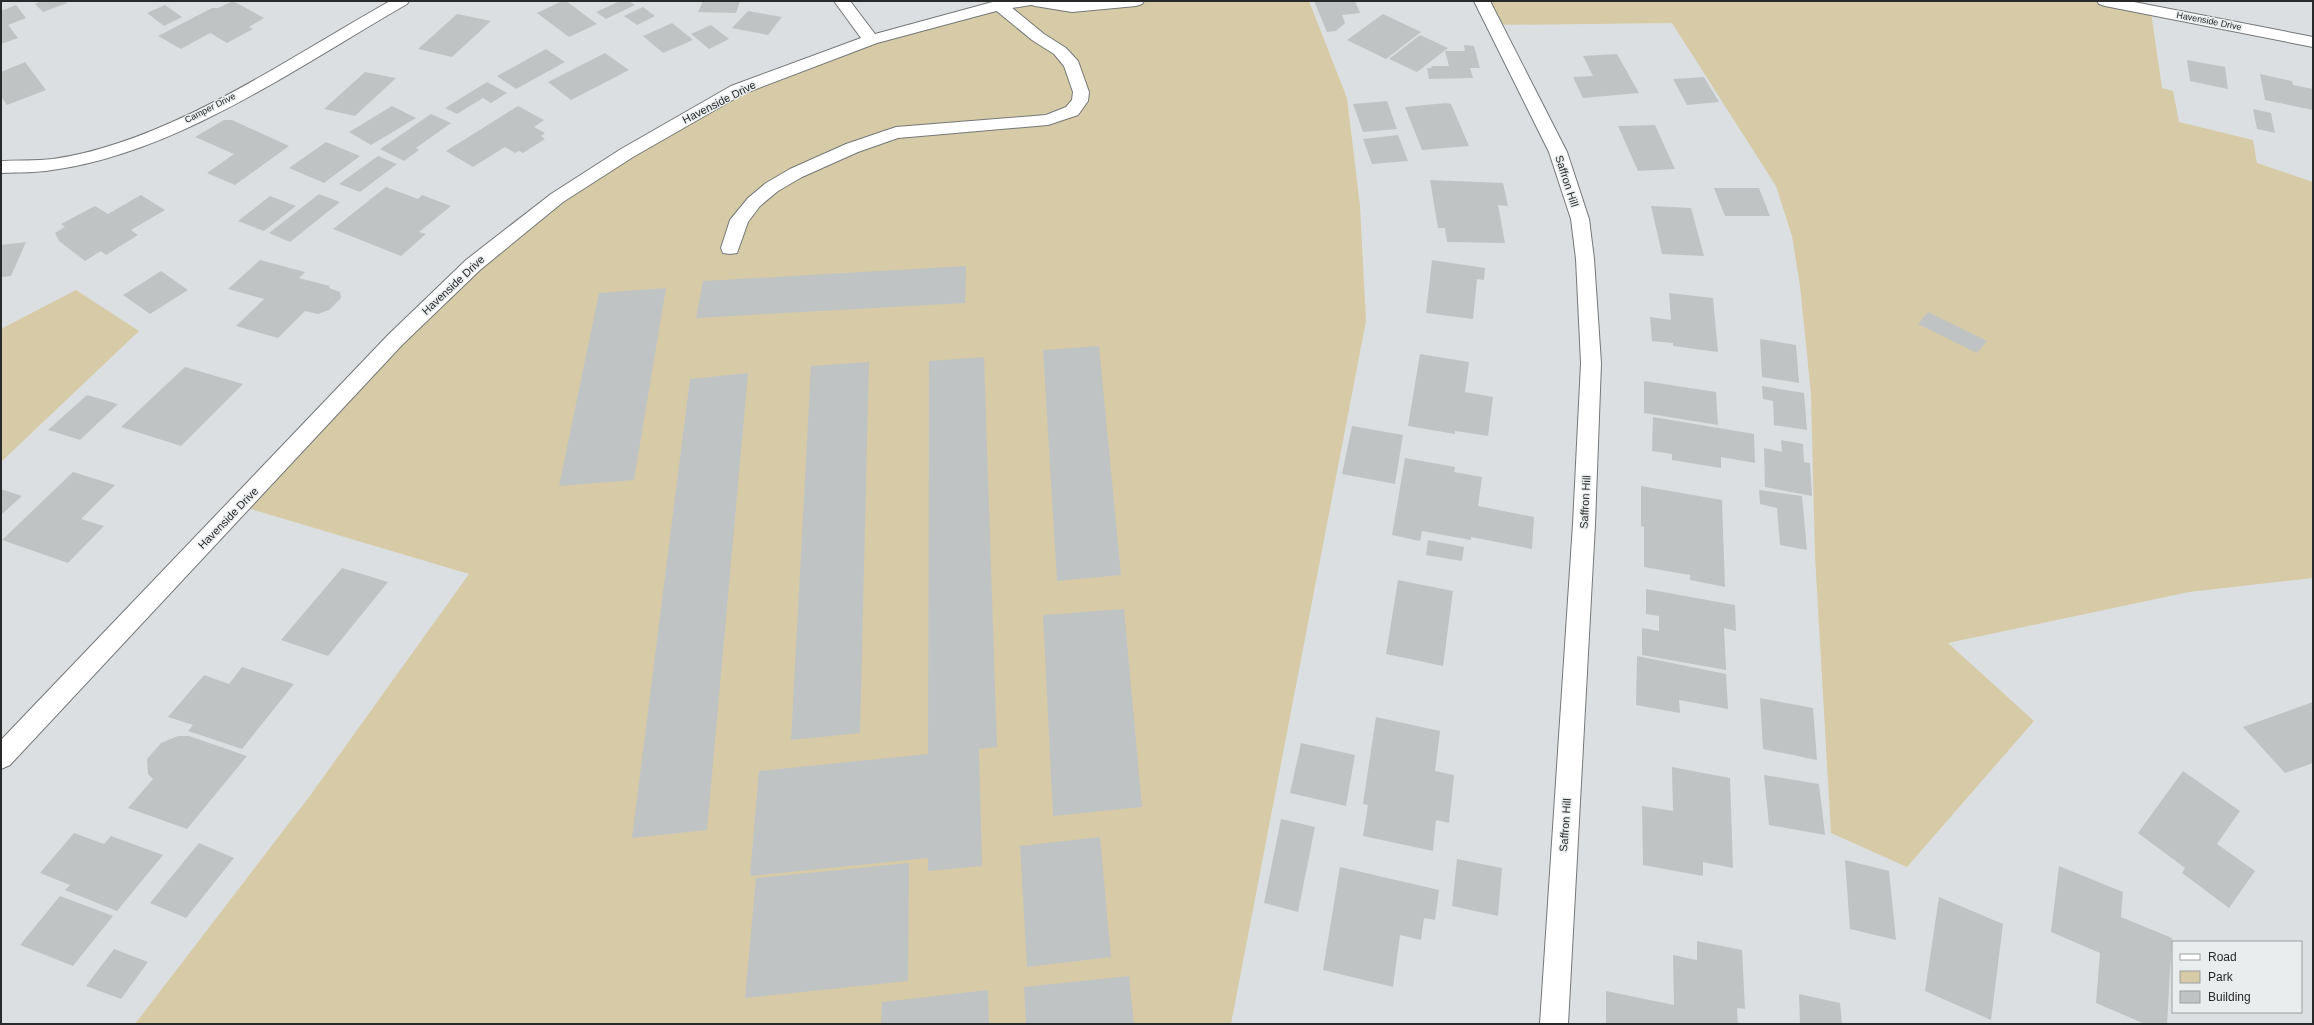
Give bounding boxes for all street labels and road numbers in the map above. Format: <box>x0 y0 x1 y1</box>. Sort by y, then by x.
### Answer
street label: Havenside Drive <box>2176 10 2242 32</box>
street label: Havenside Drive <box>680 78 758 126</box>
street label: Camper Drive <box>183 91 237 125</box>
street label: Saffron Hill <box>1553 154 1581 208</box>
street label: Havenside Drive <box>419 253 487 317</box>
street label: Saffron Hill <box>1578 475 1592 529</box>
street label: Havenside Drive <box>196 485 260 551</box>
street label: Saffron Hill <box>1557 798 1573 852</box>

